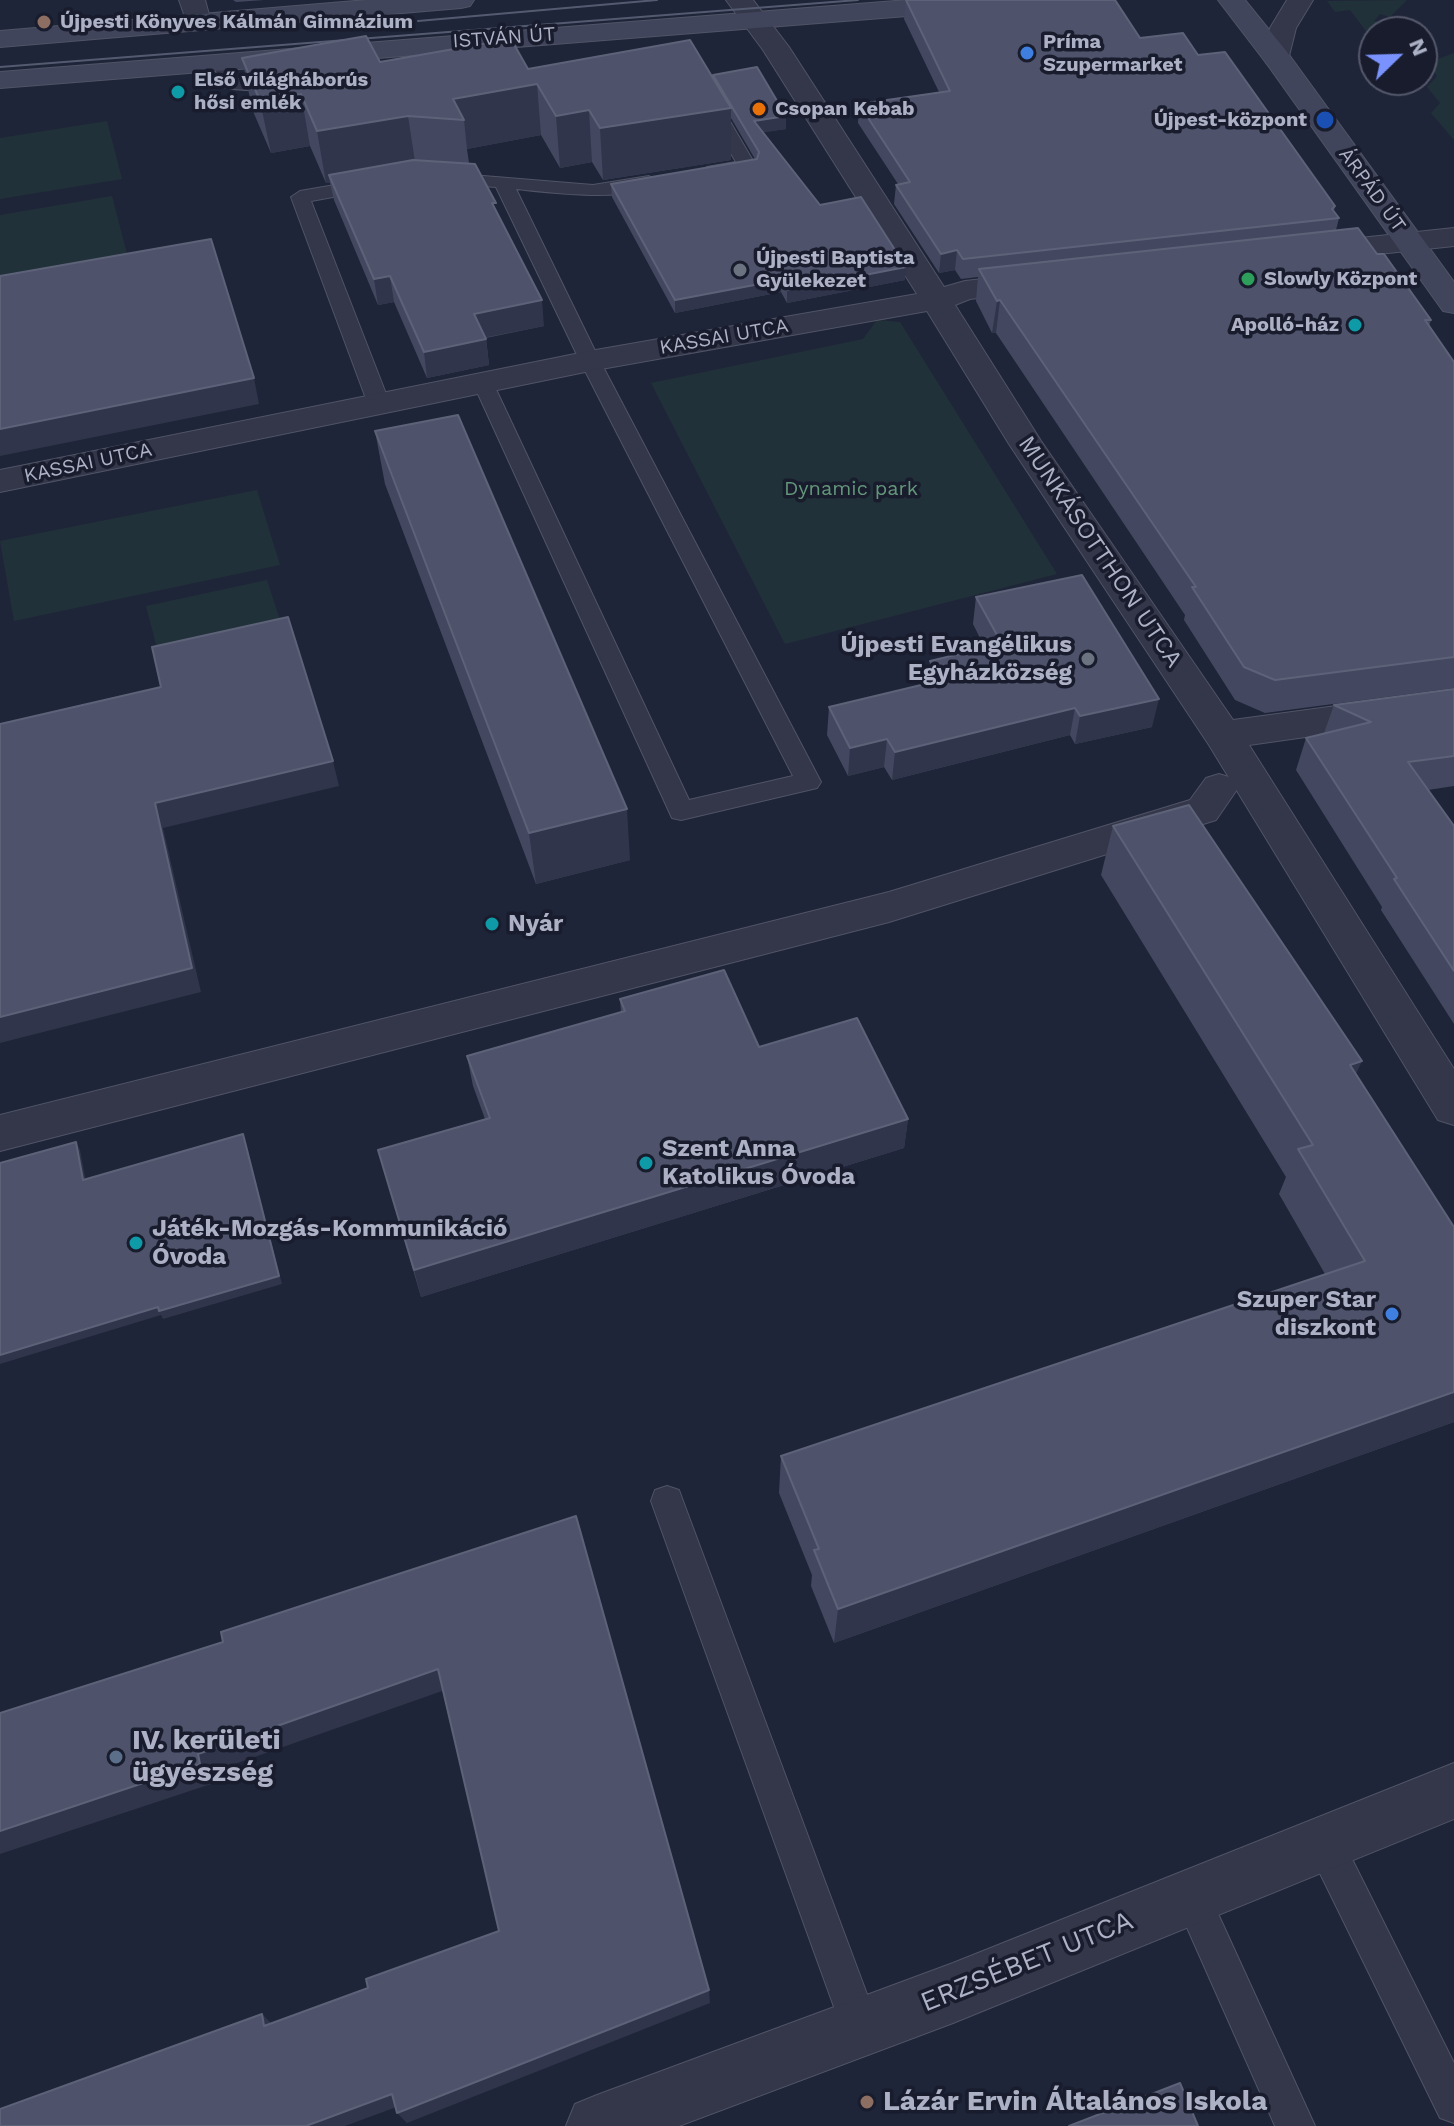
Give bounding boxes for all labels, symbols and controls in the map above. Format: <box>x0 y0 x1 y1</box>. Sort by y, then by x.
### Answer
place label: Újpesti Könyves Kálmán Gimnázium <box>60 10 413 34</box>
marker: Újpesti Könyves Kálmán Gimnázium <box>35 13 53 31</box>
north arrow <box>1358 16 1438 96</box>
street label: ISTVÁN ÚT <box>452 22 556 54</box>
place label: Príma Szupermarket <box>1043 30 1182 77</box>
text: N <box>1404 35 1433 60</box>
marker: Príma Szupermarket <box>1018 44 1036 62</box>
place label: Első világháborús hősi emlék <box>194 68 368 115</box>
marker: Első világháborús hősi emlék <box>169 83 187 101</box>
place label: Csopan Kebab <box>775 97 915 121</box>
marker: Csopan Kebab <box>750 100 768 118</box>
place label: Újpest-központ <box>1154 108 1307 132</box>
marker: Újpest-központ <box>1314 109 1336 131</box>
street label: ÁRPÁD ÚT <box>1333 143 1411 237</box>
place label: Újpesti Baptista Gyülekezet <box>756 246 914 293</box>
marker: Újpesti Baptista Gyülekezet <box>731 261 749 279</box>
place label: Slowly Központ <box>1264 267 1417 291</box>
marker: Slowly Központ <box>1239 270 1257 288</box>
place label: Apolló-ház <box>1231 313 1339 337</box>
street label: KASSAI UTCA <box>658 314 790 360</box>
marker: Apolló-ház <box>1346 316 1364 334</box>
street label: MUNKÁSOTTHON UTCA <box>1012 431 1188 673</box>
street label: KASSAI UTCA <box>22 438 154 488</box>
park label: Dynamic park <box>784 477 918 501</box>
place label: Újpesti Evangélikus Egyházközség <box>841 631 1072 687</box>
marker: Újpesti Evangélikus Egyházközség <box>1079 650 1097 668</box>
place label: Nyár <box>508 910 563 938</box>
marker: Nyár <box>483 915 501 933</box>
place label: Szent Anna Katolikus Óvoda <box>662 1135 855 1191</box>
marker: Szent Anna Katolikus Óvoda <box>637 1154 655 1172</box>
place label: Játék-Mozgás-Kommunikáció Óvoda <box>152 1215 507 1271</box>
marker: Játék-Mozgás-Kommunikáció Óvoda <box>127 1234 145 1252</box>
place label: Szuper Star diszkont <box>1237 1286 1376 1342</box>
marker: Szuper Star diszkont <box>1383 1305 1401 1323</box>
place label: IV. kerületi ügyészség <box>132 1724 281 1790</box>
marker: IV. kerületi ügyészség <box>107 1748 125 1766</box>
street label: ERZSÉBET UTCA <box>916 1904 1138 2020</box>
place label: Lázár Ervin Általános Iskola <box>883 2085 1267 2119</box>
marker: Lázár Ervin Általános Iskola <box>858 2093 876 2111</box>

